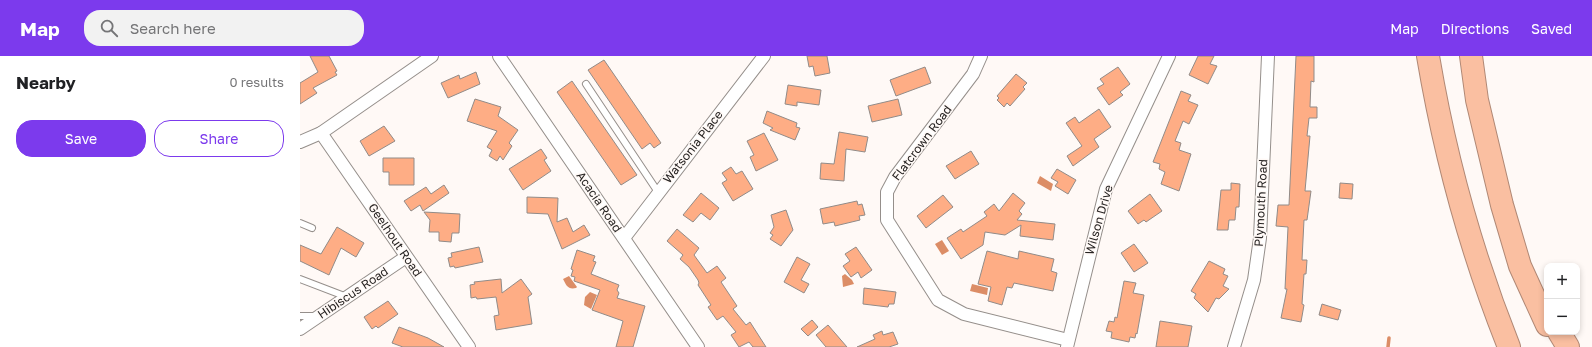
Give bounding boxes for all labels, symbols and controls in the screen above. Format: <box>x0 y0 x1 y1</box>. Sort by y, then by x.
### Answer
search box <box>84 10 364 46</box>
text: Map <box>20 17 60 40</box>
icon: search <box>98 17 120 39</box>
text: Search here <box>130 19 216 37</box>
text: Map <box>1390 20 1419 37</box>
text: Directions <box>1441 20 1509 37</box>
text: Saved <box>1531 20 1572 37</box>
text: Nearby <box>16 72 76 93</box>
text: 0 results <box>229 74 284 90</box>
street label: Flatcrown Road <box>888 102 955 183</box>
street label: Watsonia Place <box>659 107 726 186</box>
button: Save <box>16 120 146 157</box>
button: Share <box>154 120 284 157</box>
street label: Plymouth Road <box>1251 159 1270 247</box>
street label: Acacia Road <box>574 168 625 235</box>
street label: Wilson Drive <box>1081 183 1116 257</box>
street label: Geelhout Road <box>365 200 425 279</box>
street label: Hibiscus Road <box>315 263 391 322</box>
map controls <box>1544 263 1580 335</box>
button: + <box>1544 263 1580 299</box>
button: − <box>1544 299 1580 335</box>

